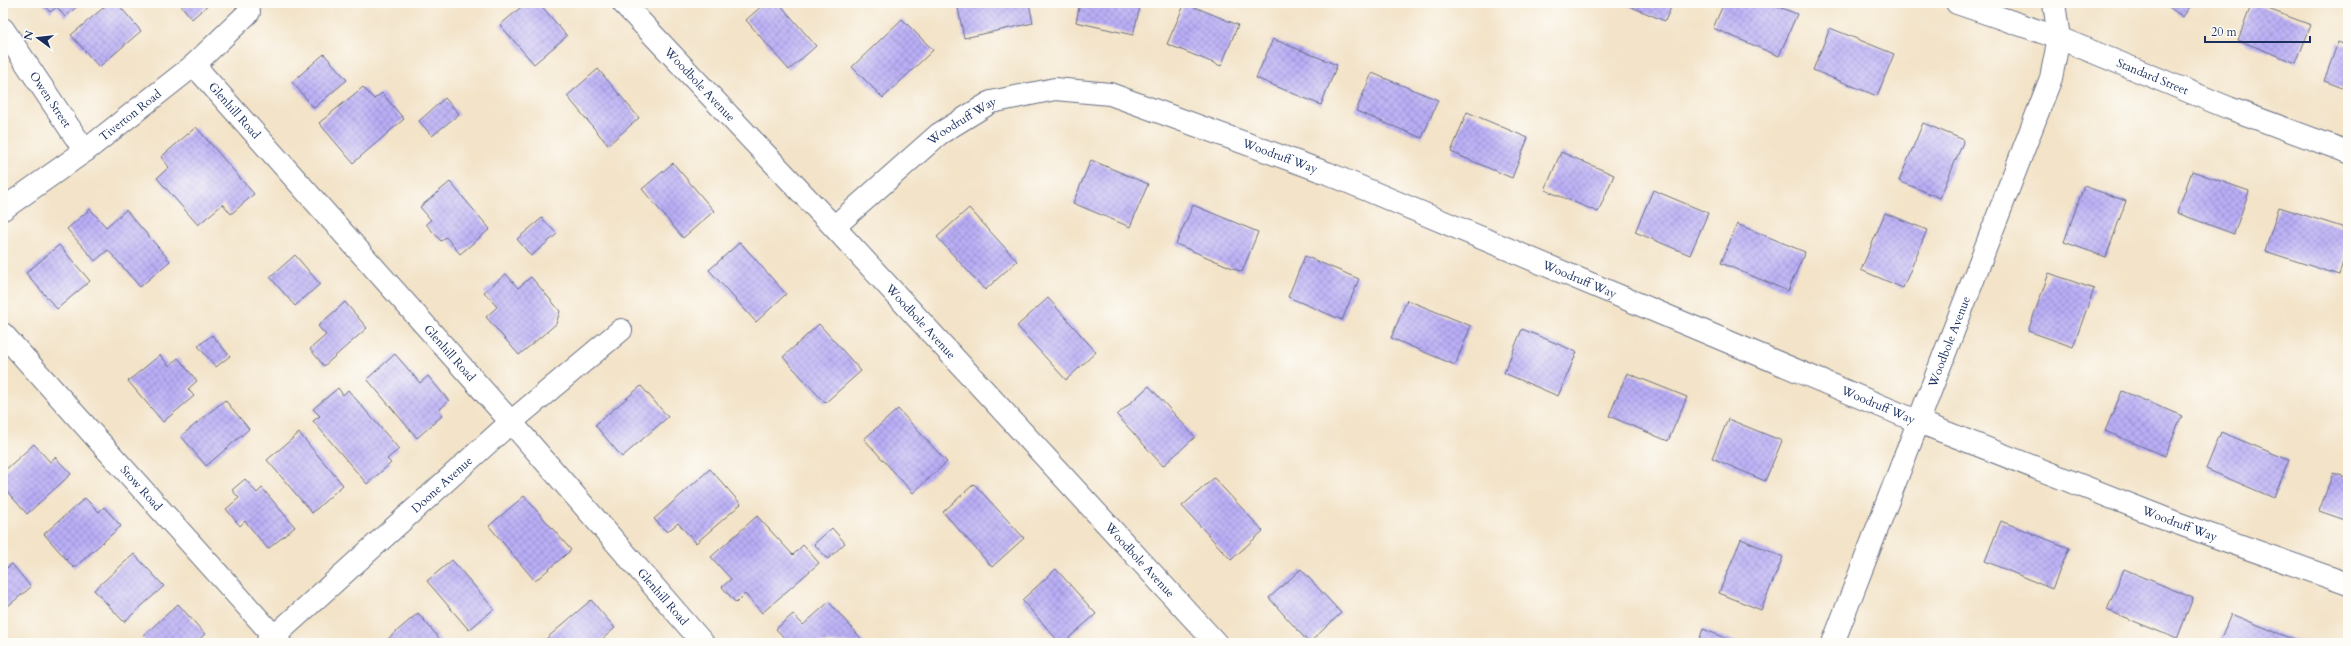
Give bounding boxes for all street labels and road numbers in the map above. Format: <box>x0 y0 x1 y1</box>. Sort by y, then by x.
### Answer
street label: Woodbole Avenue <box>660 43 739 125</box>
street label: Standard Street <box>2114 55 2191 99</box>
street label: Owen Street <box>26 68 75 131</box>
street label: Glenhill Road <box>205 79 264 143</box>
street label: Tiverton Road <box>96 85 165 145</box>
street label: Woodruff Way <box>923 93 998 149</box>
street label: Woodruff Way <box>1239 135 1321 177</box>
street label: Woodruff Way <box>1539 256 1620 302</box>
street label: Woodbole Avenue <box>882 280 959 362</box>
street label: Woodbole Avenue <box>1924 294 1974 390</box>
street label: Glenhill Road <box>420 321 479 385</box>
street label: Woodruff Way <box>1838 382 1918 428</box>
street label: Doone Avenue <box>408 453 476 516</box>
street label: Stow Road <box>117 462 166 515</box>
street label: Woodruff Way <box>2139 502 2220 545</box>
street label: Woodbole Avenue <box>1101 519 1178 601</box>
street label: Glenhill Road <box>634 565 692 629</box>

